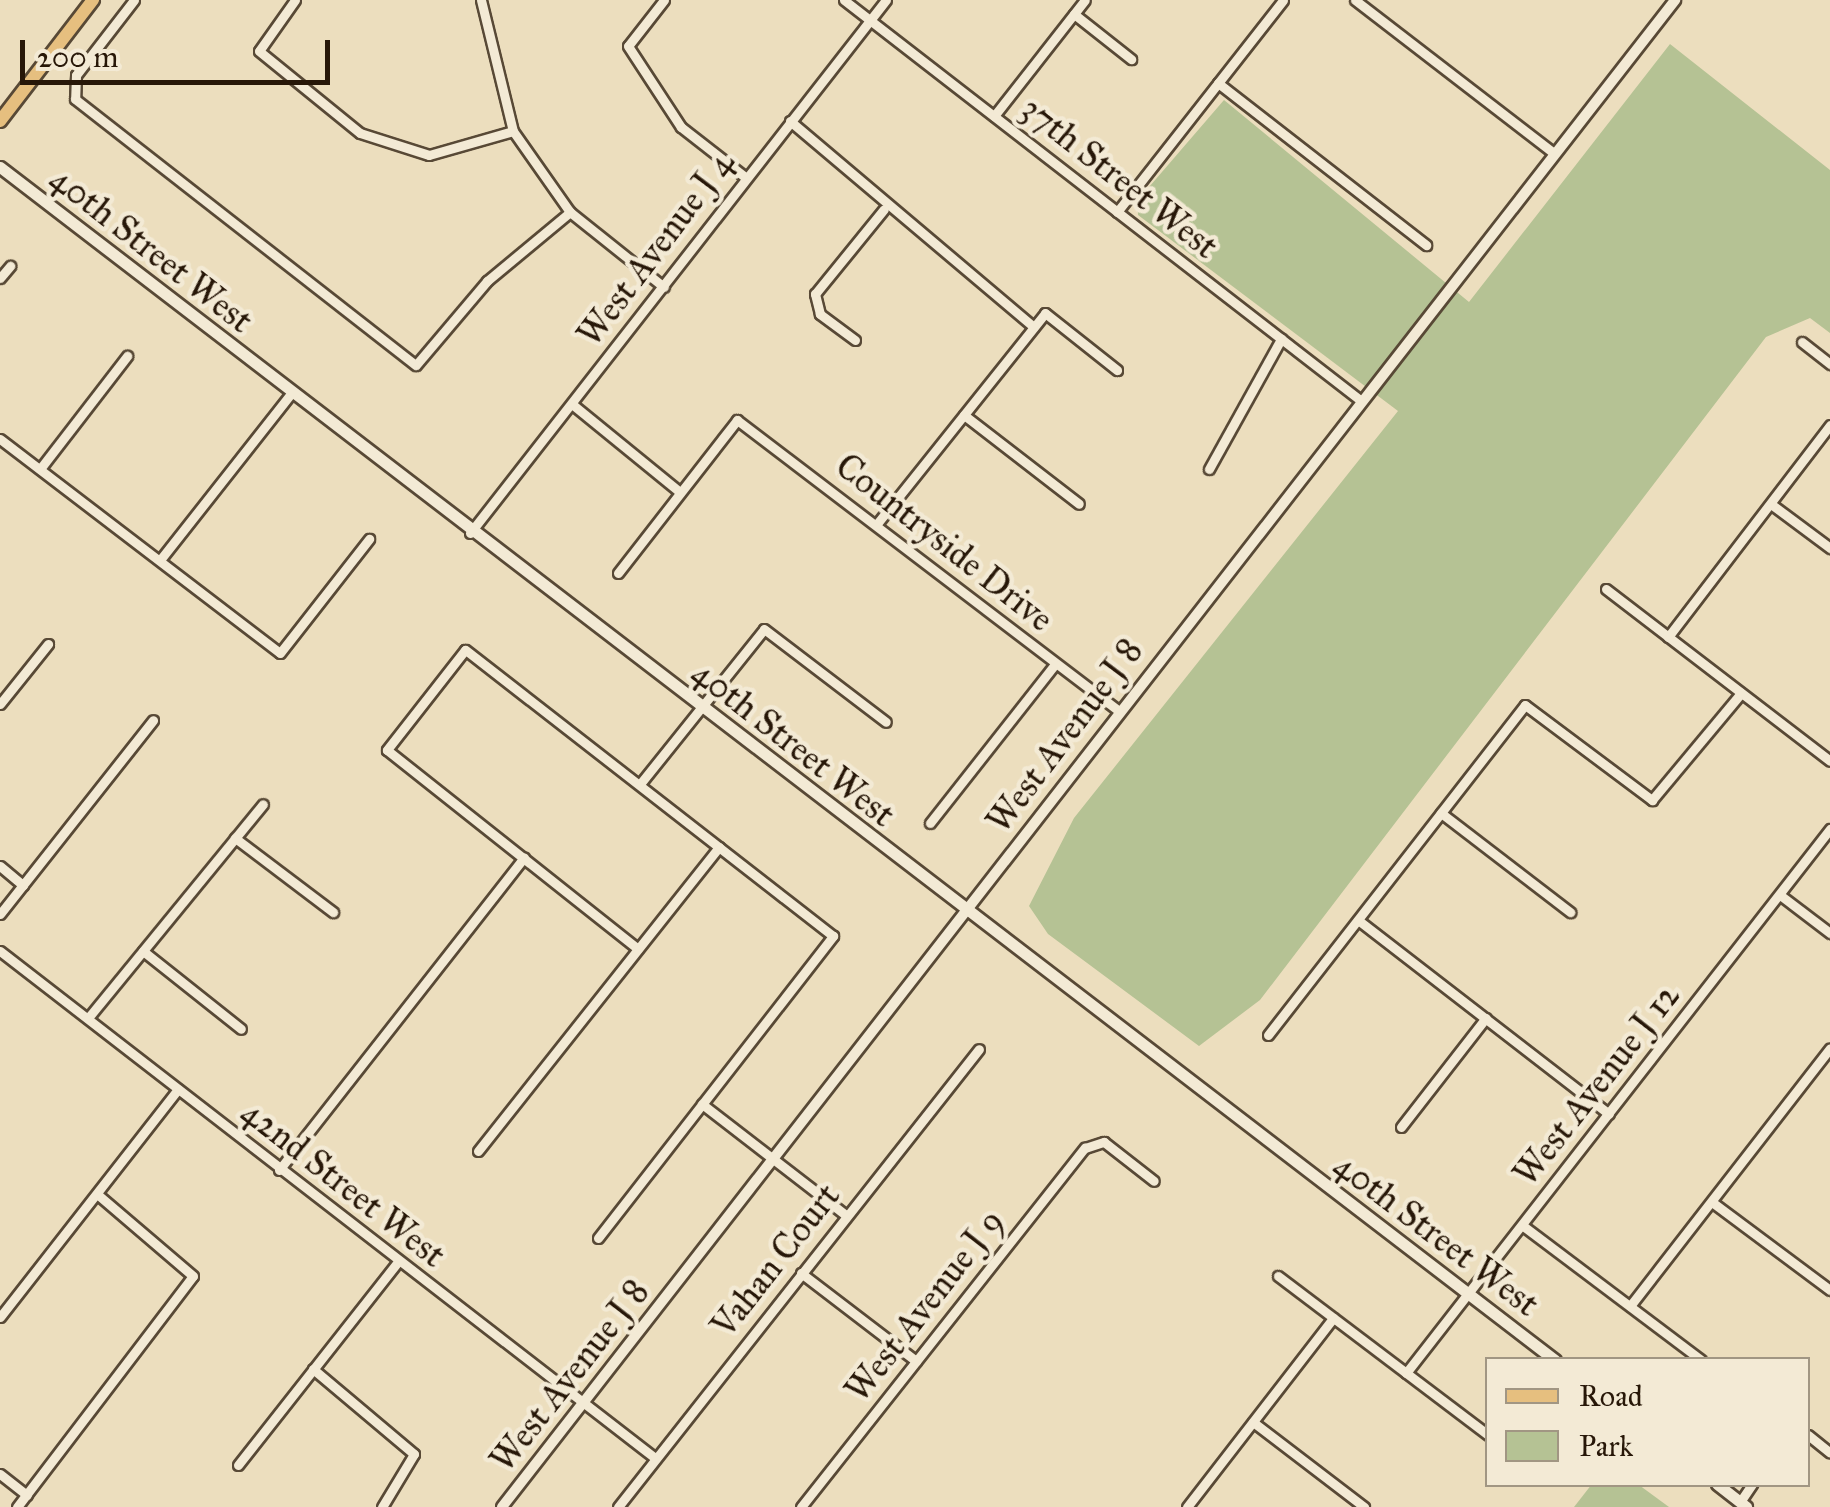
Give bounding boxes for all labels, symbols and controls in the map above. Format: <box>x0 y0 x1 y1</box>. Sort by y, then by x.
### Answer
scale bar <box>25 20 335 82</box>
text: 200 m <box>37 39 118 75</box>
street label: 37th Street West <box>1012 88 1226 268</box>
street label: West Avenue J 4 <box>569 143 743 355</box>
street label: 40th Street West <box>41 158 261 342</box>
street label: Countryside Drive <box>827 445 1061 641</box>
street label: West Avenue J 8 <box>978 631 1152 841</box>
street label: 40th Street West <box>683 652 903 836</box>
street label: West Avenue J 12 <box>1505 976 1689 1194</box>
street label: 42nd Street West <box>233 1091 453 1277</box>
street label: 40th Street West <box>1325 1144 1547 1326</box>
street label: Vahan Court <box>703 1176 849 1346</box>
street label: West Avenue J 9 <box>837 1202 1013 1410</box>
street label: West Avenue J 8 <box>482 1272 658 1480</box>
legend <box>1485 1357 1810 1487</box>
text: Road <box>1579 1378 1643 1414</box>
text: Park <box>1579 1428 1633 1464</box>

